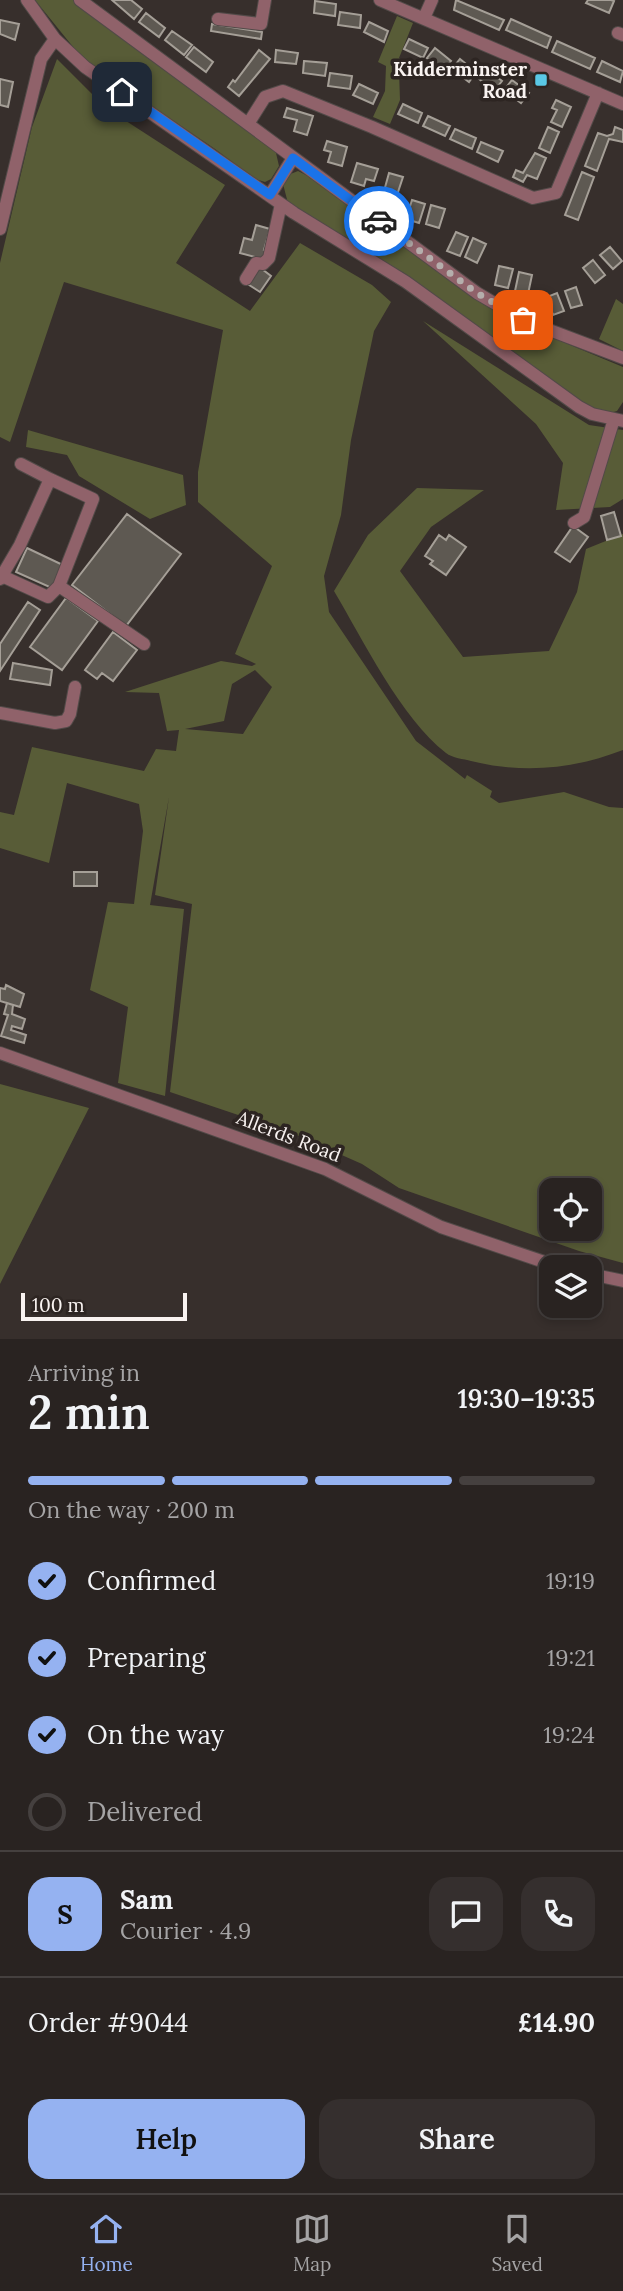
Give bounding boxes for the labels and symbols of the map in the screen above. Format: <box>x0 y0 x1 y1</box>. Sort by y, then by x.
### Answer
place label: Kidderminster Road <box>393 57 527 103</box>
pin <box>92 62 152 122</box>
marker: Kidderminster Road <box>533 72 549 88</box>
courier <box>344 186 414 256</box>
pin <box>493 290 553 350</box>
street label: Allerds Road <box>232 1105 345 1167</box>
scale bar <box>21 1290 187 1322</box>

